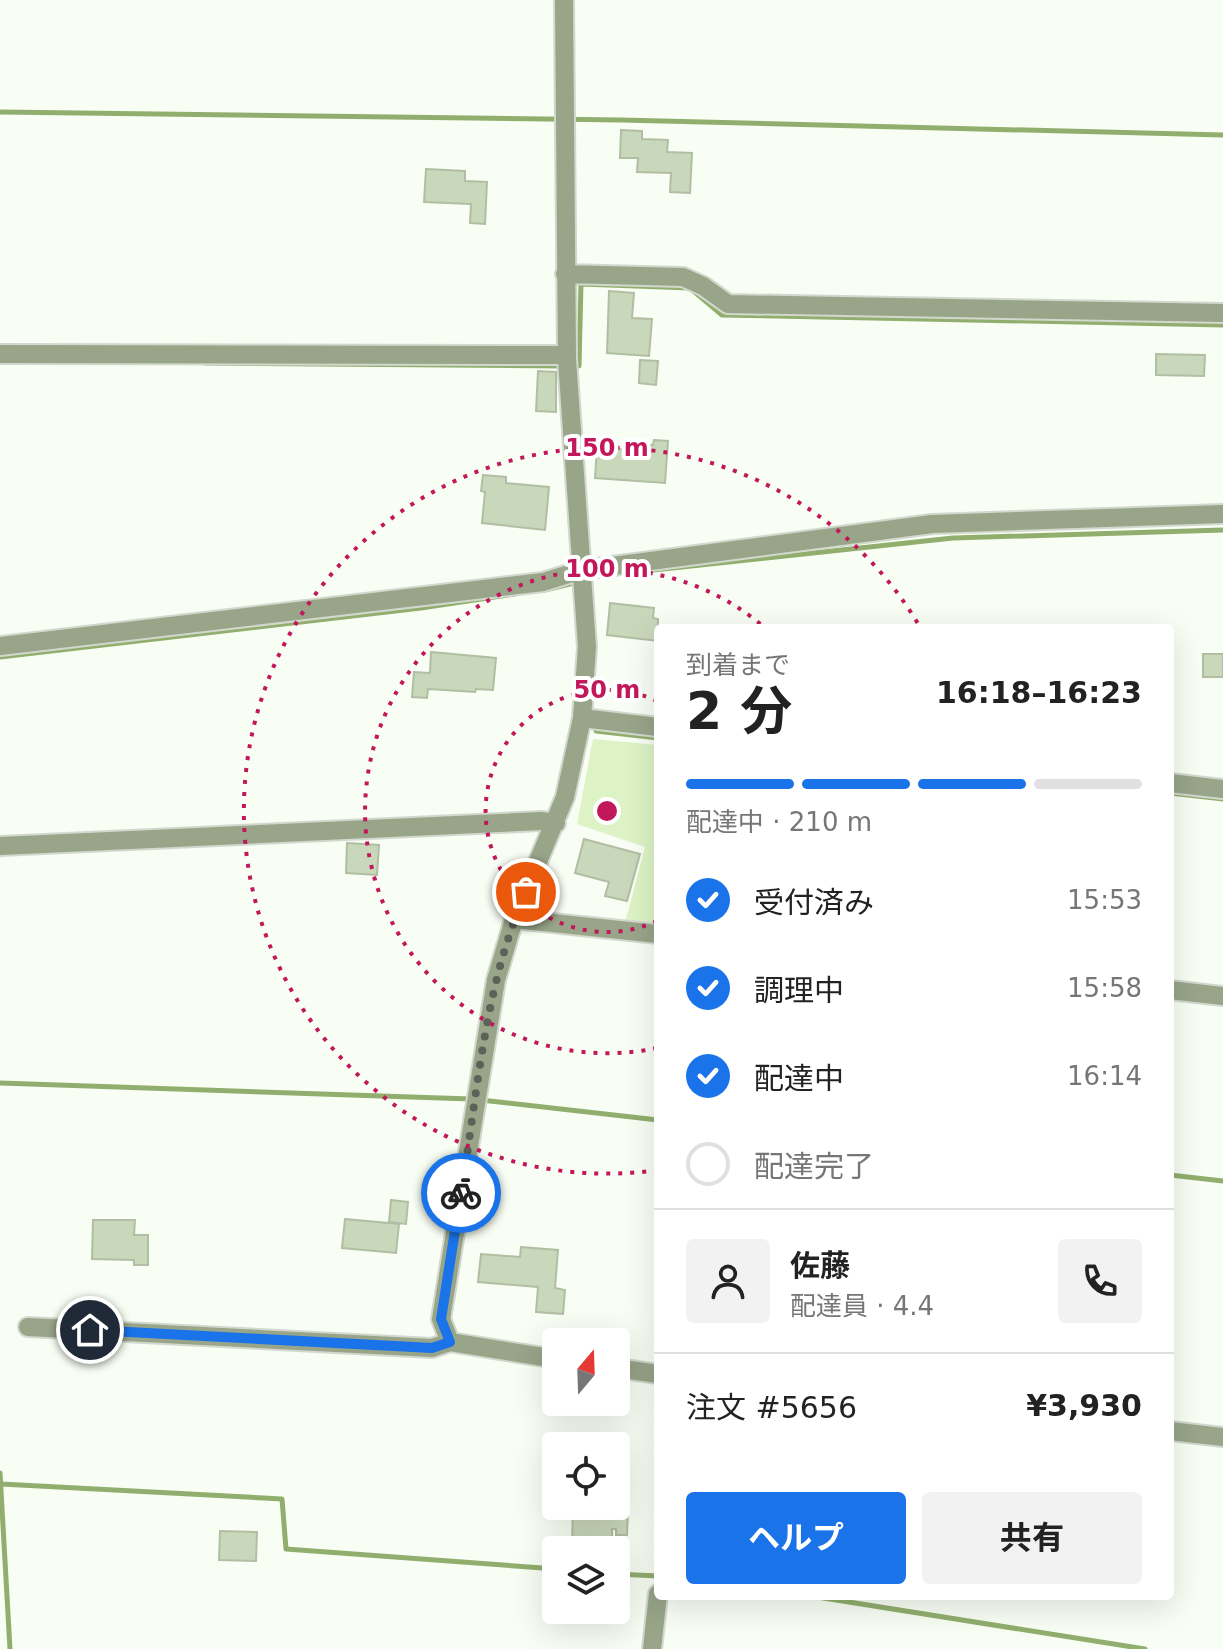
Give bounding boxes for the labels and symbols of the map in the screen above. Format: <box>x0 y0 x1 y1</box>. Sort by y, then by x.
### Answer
text: 150 m <box>565 434 649 462</box>
text: 100 m <box>565 555 649 583</box>
text: 50 m <box>574 676 640 704</box>
centre of rings <box>593 797 621 825</box>
pin <box>492 858 560 926</box>
courier <box>421 1153 501 1233</box>
pin <box>56 1296 124 1364</box>
north arrow <box>542 1328 630 1416</box>

